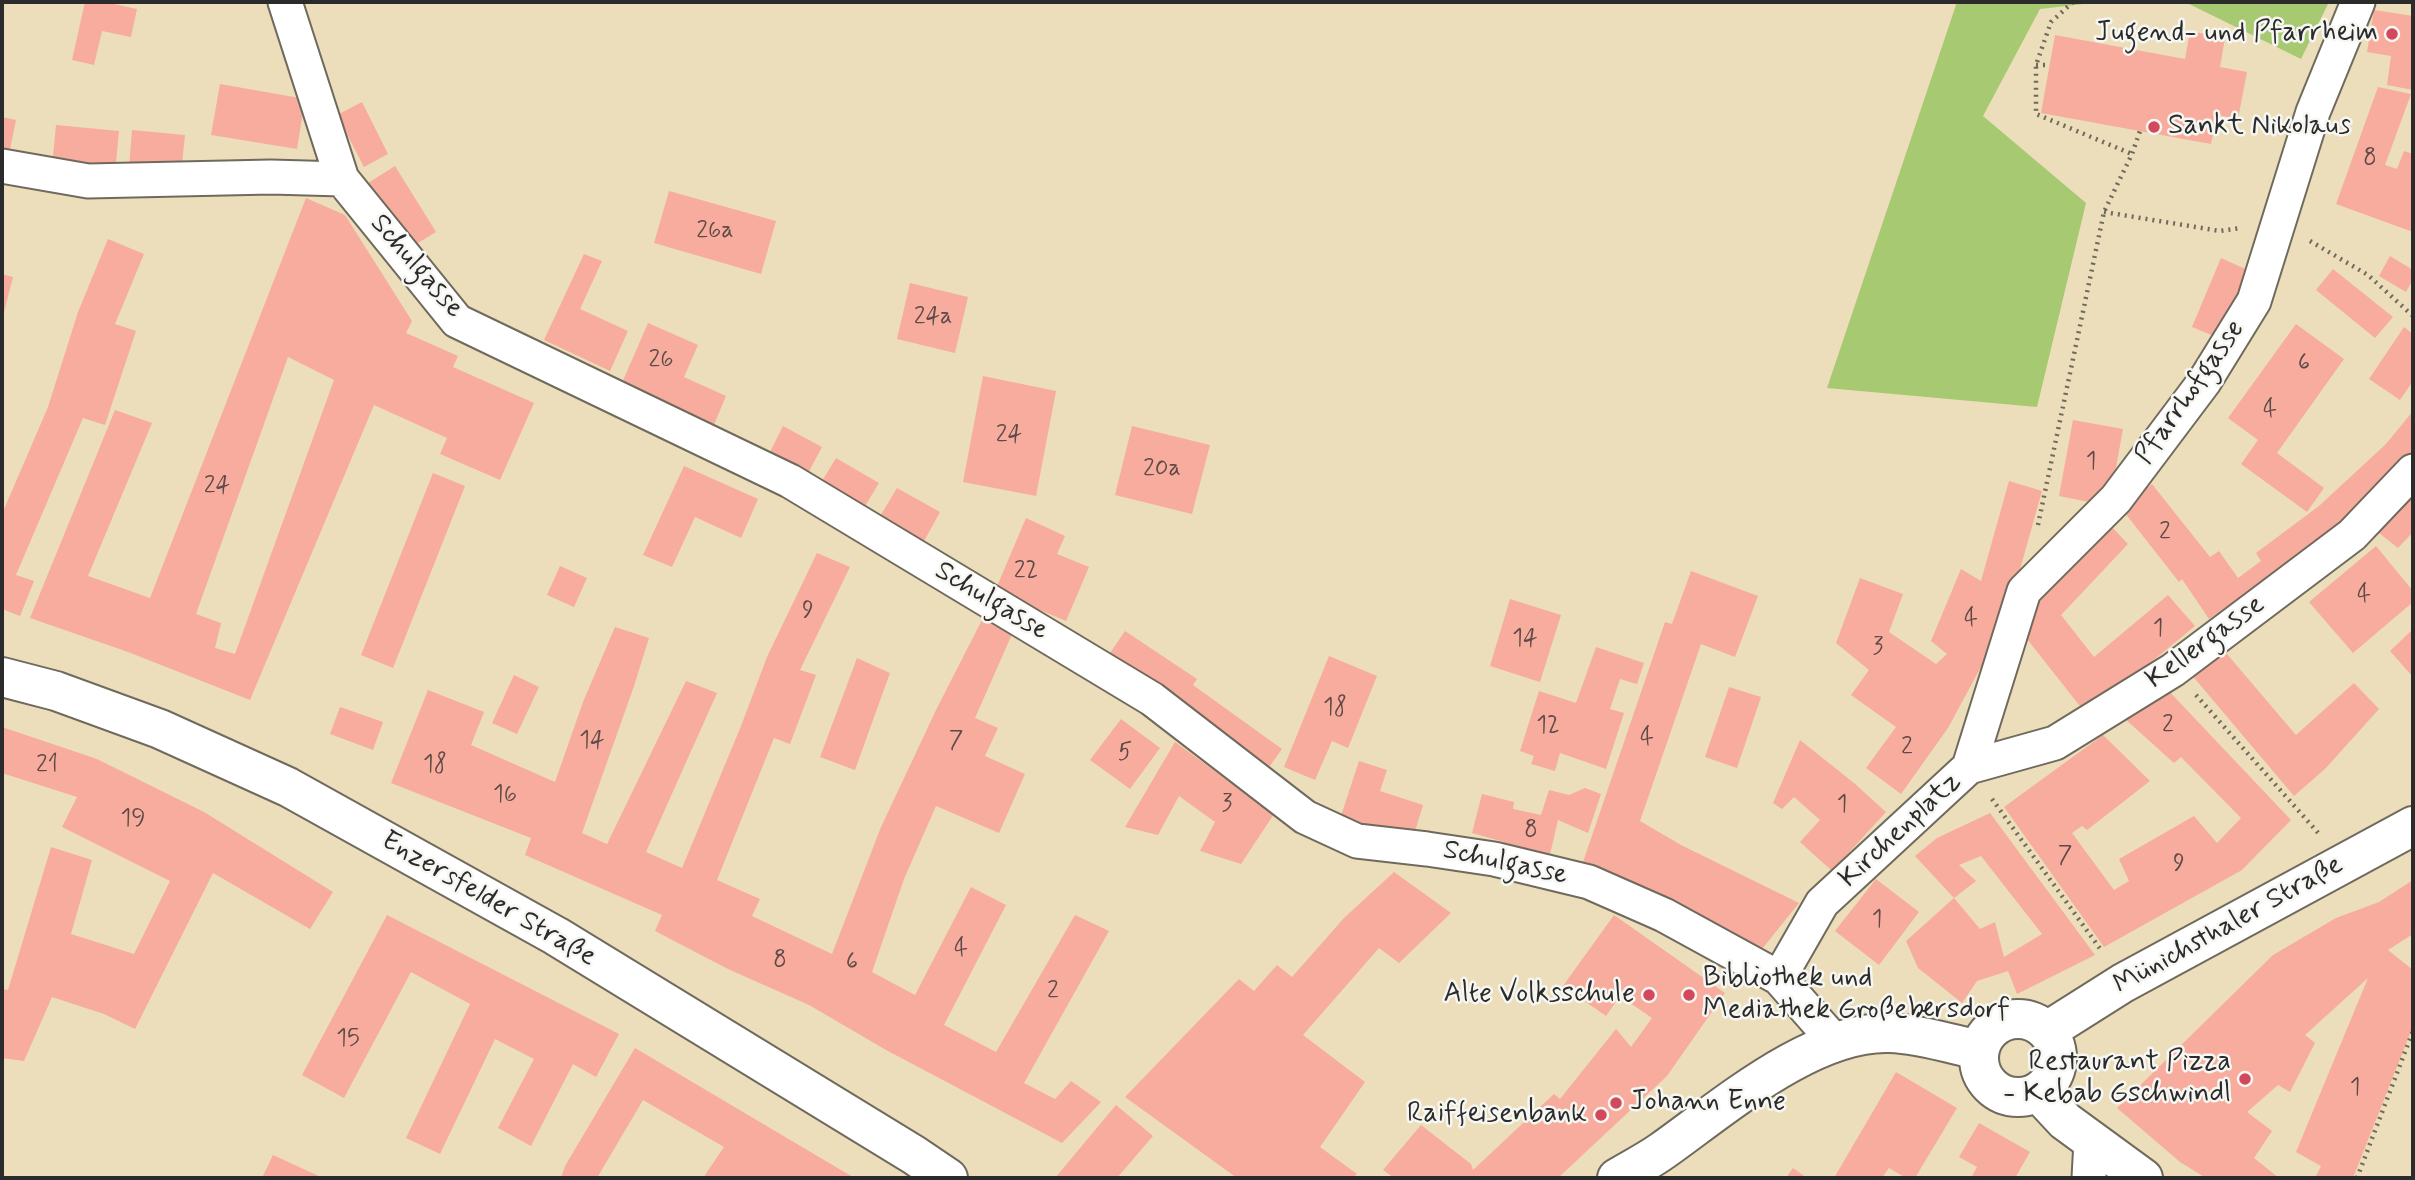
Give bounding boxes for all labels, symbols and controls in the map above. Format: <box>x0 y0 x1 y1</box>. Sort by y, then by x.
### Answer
place label: Jugend- und Pfarrheim <box>2095 17 2378 51</box>
marker: Jugend- und Pfarrheim <box>2384 26 2400 42</box>
place label: Sankt Nikolaus <box>2168 110 2351 144</box>
marker: Sankt Nikolaus <box>2146 119 2162 135</box>
house number: 8 <box>2363 145 2377 173</box>
street label: Schulgasse <box>362 208 470 326</box>
house number: 26a <box>696 218 734 246</box>
house number: 24a <box>914 304 952 332</box>
street label: Pfarrhofgasse <box>2129 314 2253 472</box>
house number: 26 <box>648 347 674 375</box>
house number: 6 <box>2298 350 2310 378</box>
house number: 4 <box>2263 397 2277 425</box>
house number: 24 <box>996 422 1022 450</box>
house number: 1 <box>2086 449 2096 477</box>
house number: 20a <box>1143 456 1181 484</box>
house number: 24 <box>204 473 230 501</box>
house number: 2 <box>2159 519 2171 547</box>
street label: Schulgasse <box>928 555 1054 649</box>
house number: 22 <box>1014 558 1038 586</box>
house number: 4 <box>2357 582 2371 610</box>
street label: Kellergasse <box>2140 589 2272 697</box>
house number: 9 <box>802 598 814 626</box>
house number: 4 <box>1964 606 1978 634</box>
house number: 1 <box>2153 616 2163 644</box>
house number: 14 <box>1512 626 1538 654</box>
house number: 3 <box>1873 634 1883 662</box>
house number: 18 <box>1323 695 1347 723</box>
house number: 2 <box>2162 712 2174 740</box>
house number: 12 <box>1536 713 1560 741</box>
house number: 4 <box>1640 725 1654 753</box>
house number: 14 <box>579 728 605 756</box>
house number: 7 <box>949 728 963 756</box>
house number: 2 <box>1901 734 1913 762</box>
house number: 5 <box>1118 740 1132 768</box>
house number: 21 <box>36 752 58 780</box>
house number: 18 <box>423 752 447 780</box>
street label: Kirchenplatz <box>1833 766 1969 896</box>
house number: 16 <box>493 782 517 810</box>
house number: 3 <box>1222 791 1232 819</box>
house number: 1 <box>1837 792 1847 820</box>
house number: 19 <box>120 806 146 834</box>
house number: 8 <box>1524 817 1538 845</box>
street label: Enzersfelder Straße <box>375 825 601 975</box>
street label: Schulgasse <box>1440 834 1570 894</box>
house number: 7 <box>2058 843 2072 871</box>
street label: Münichsthaler Straße <box>2109 849 2349 1003</box>
house number: 9 <box>2173 851 2185 879</box>
house number: 1 <box>1872 907 1882 935</box>
house number: 4 <box>954 936 968 964</box>
house number: 8 <box>773 947 787 975</box>
house number: 6 <box>846 949 858 977</box>
place label: Bibliothek und Mediathek Großebersdorf <box>1703 962 2010 1028</box>
house number: 2 <box>1047 978 1059 1006</box>
place label: Alte Volksschule <box>1443 978 1635 1012</box>
marker: Alte Volksschule <box>1641 987 1657 1003</box>
marker: Bibliothek und Mediathek Großebersdorf <box>1681 987 1697 1003</box>
house number: 15 <box>336 1026 360 1054</box>
place label: Restaurant Pizza - Kebab Gschwindl <box>2003 1046 2231 1112</box>
marker: Restaurant Pizza - Kebab Gschwindl <box>2237 1071 2253 1087</box>
house number: 1 <box>2350 1075 2360 1103</box>
place label: Johann Enne <box>1630 1086 1786 1120</box>
marker: Johann Enne <box>1608 1095 1624 1111</box>
place label: Raiffeisenbank <box>1407 1098 1587 1132</box>
marker: Raiffeisenbank <box>1593 1107 1609 1123</box>

